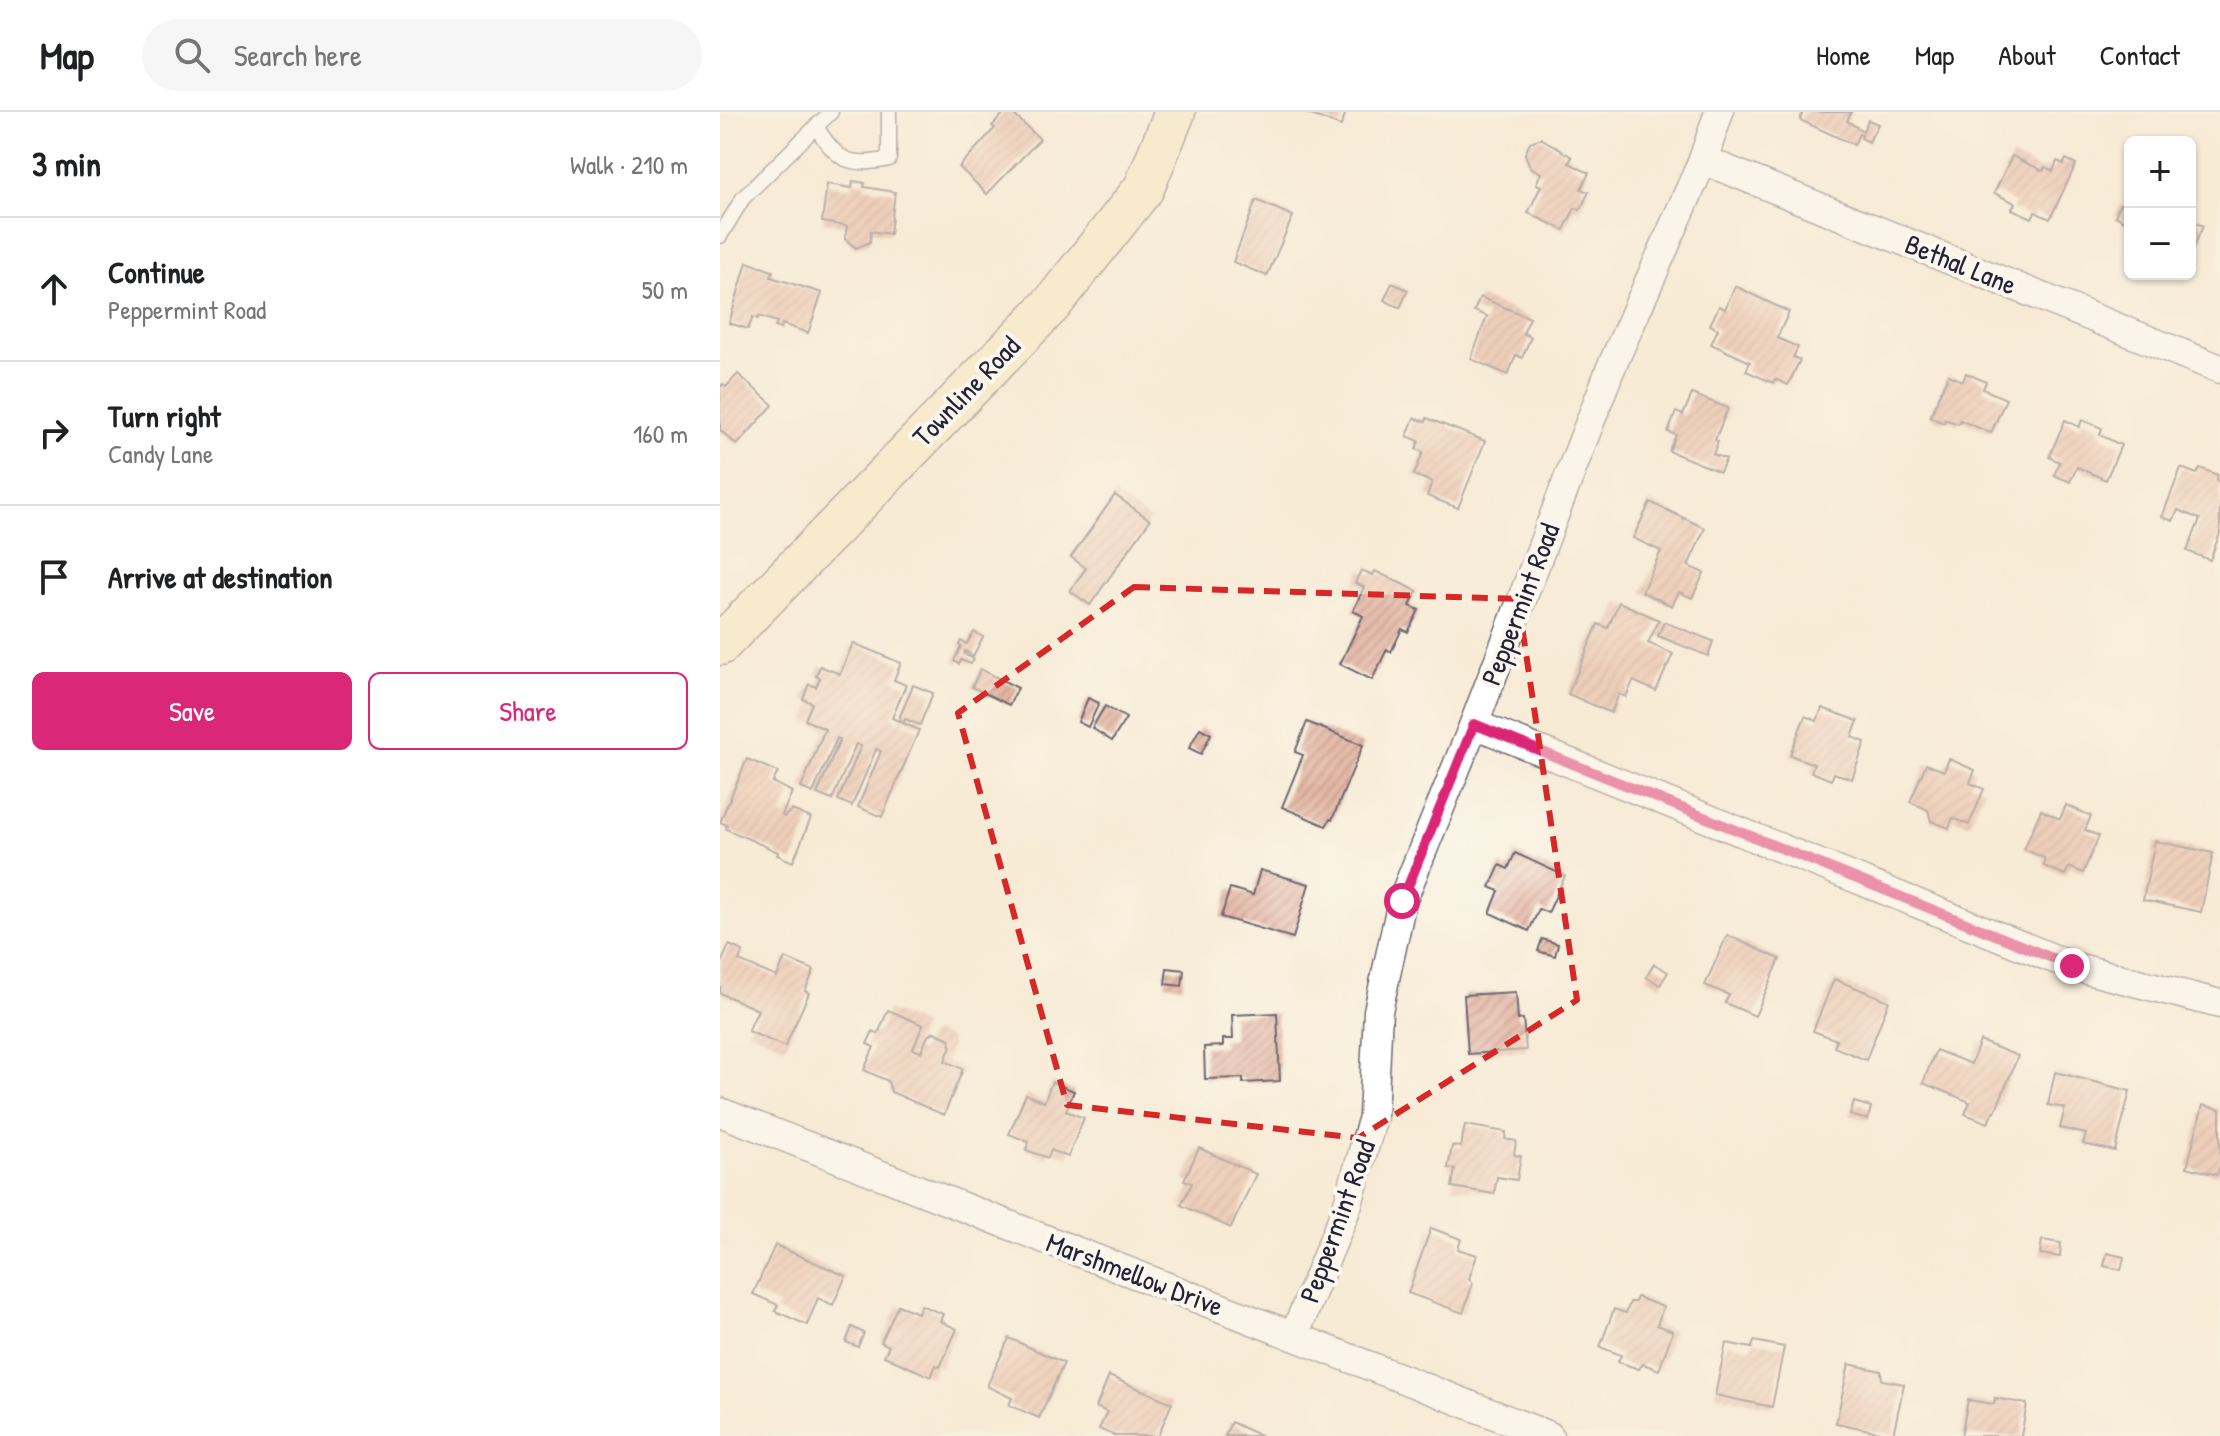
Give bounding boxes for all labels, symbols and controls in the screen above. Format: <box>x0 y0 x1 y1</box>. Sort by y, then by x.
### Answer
search box <box>142 19 702 91</box>
text: Map <box>40 29 94 81</box>
icon: search <box>170 33 214 77</box>
text: Search here <box>234 35 362 75</box>
text: Home <box>1816 36 1871 74</box>
text: Map <box>1915 36 1954 74</box>
text: About <box>1998 36 2056 74</box>
text: Contact <box>2100 36 2180 74</box>
map controls <box>2124 136 2196 280</box>
button: + <box>2124 136 2196 208</box>
text: 3 min <box>32 141 101 187</box>
text: Walk · 210 m <box>570 147 688 182</box>
button: − <box>2124 208 2196 280</box>
street label: Bethal Lane <box>1900 225 2022 303</box>
text: Continue <box>108 252 205 292</box>
icon: ahead <box>32 267 76 311</box>
text: 50 m <box>642 272 688 307</box>
text: Peppermint Road <box>108 292 266 327</box>
street label: Townline Road <box>904 327 1028 455</box>
text: Turn right <box>108 396 221 436</box>
icon: right <box>32 411 76 455</box>
text: 160 m <box>633 416 688 451</box>
text: Candy Lane <box>108 436 213 471</box>
street label: Peppermint Road <box>1472 518 1568 690</box>
icon: arrive <box>32 555 76 599</box>
text: Arrive at destination <box>108 557 333 597</box>
button: Save <box>32 672 352 750</box>
button: Share <box>368 672 688 750</box>
route start <box>1384 883 1420 919</box>
route end <box>2054 948 2090 984</box>
street label: Peppermint Road <box>1290 1134 1384 1308</box>
street label: Marshmellow Drive <box>1041 1223 1229 1325</box>

